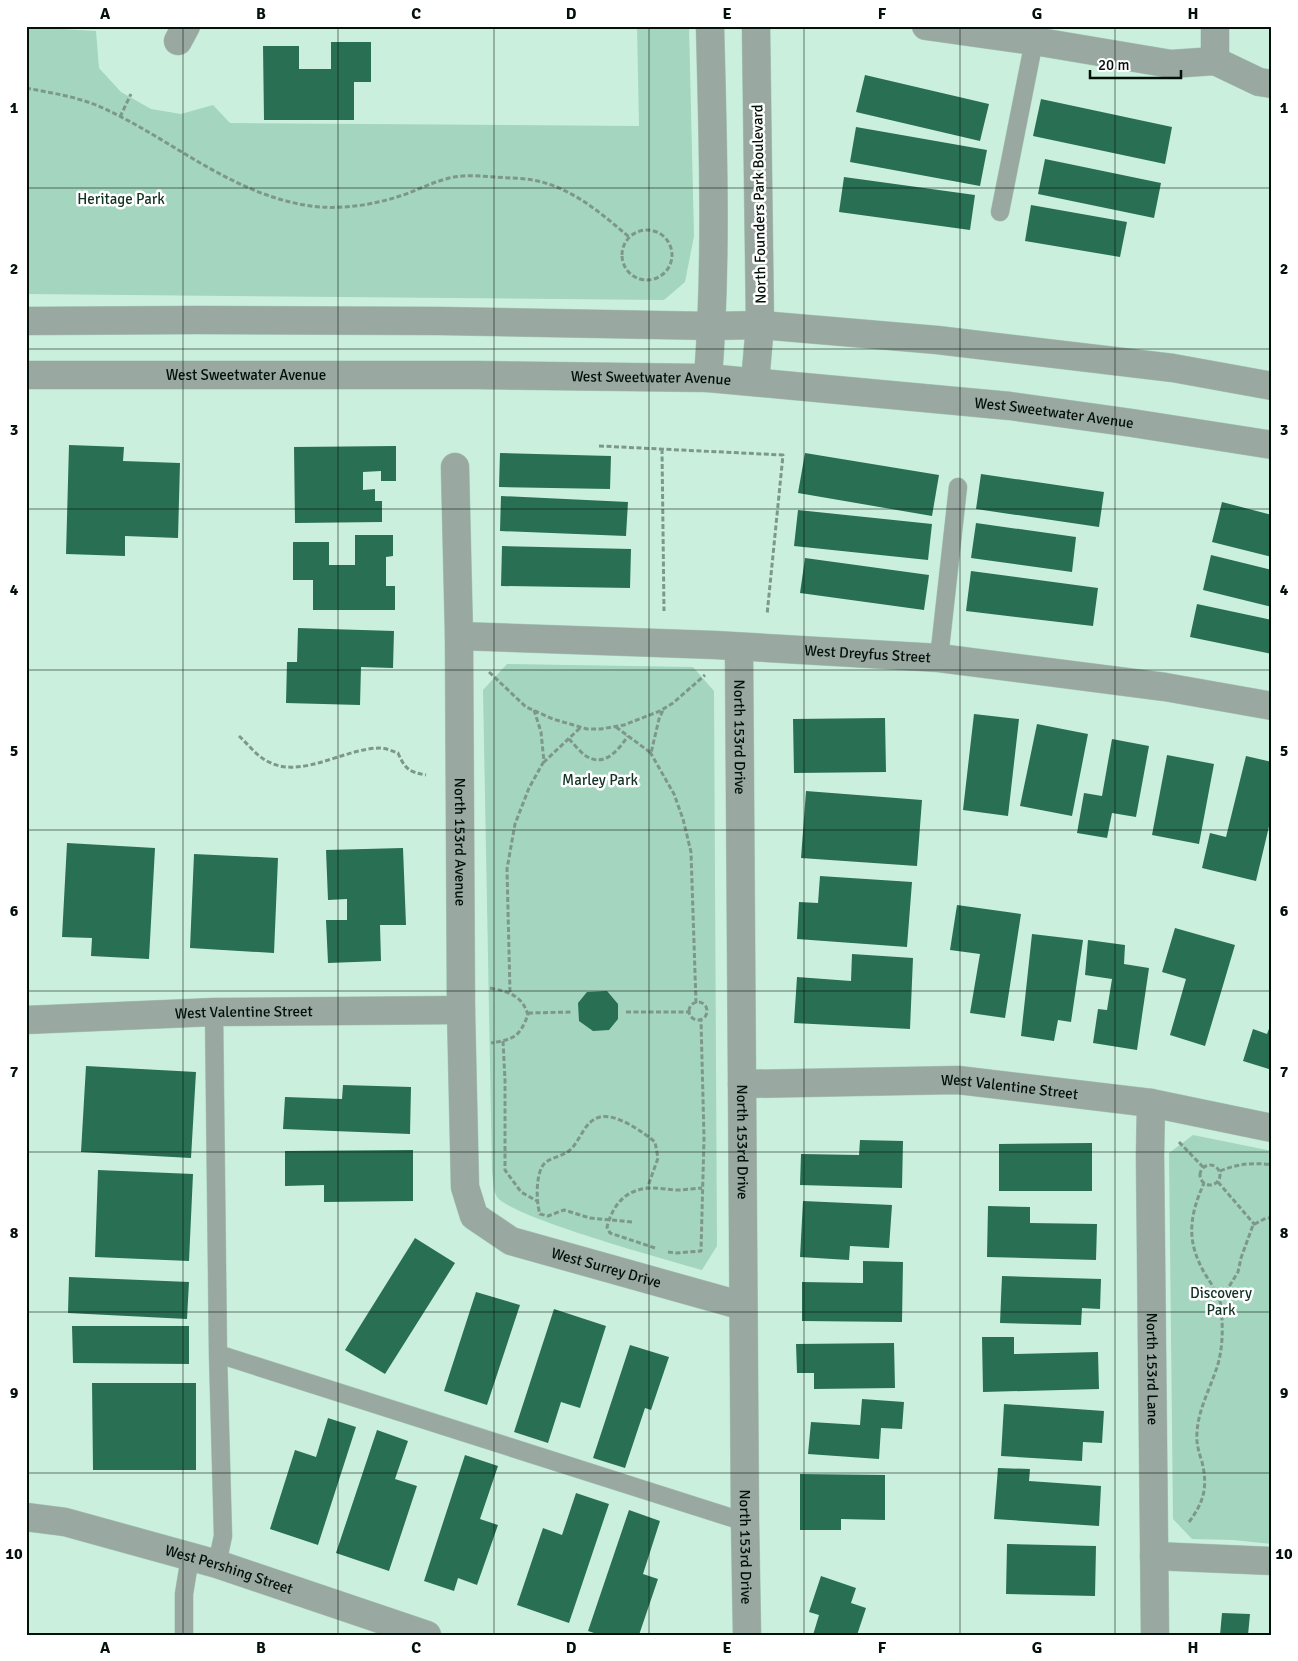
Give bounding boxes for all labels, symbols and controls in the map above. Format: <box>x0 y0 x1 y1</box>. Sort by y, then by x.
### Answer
text: A <box>100 4 111 24</box>
text: B <box>256 4 266 24</box>
text: C <box>411 4 421 24</box>
text: D <box>566 4 577 24</box>
text: E <box>722 4 732 24</box>
text: F <box>878 4 887 24</box>
text: G <box>1032 4 1042 24</box>
text: H <box>1188 4 1198 24</box>
scale bar <box>1090 48 1182 80</box>
text: 20 m <box>1098 56 1129 74</box>
text: 1 <box>10 98 19 118</box>
text: 1 <box>1280 98 1289 118</box>
street label: North Founders Park Boulevard <box>748 104 770 304</box>
park label: Heritage Park <box>77 190 165 208</box>
text: 2 <box>10 259 18 279</box>
text: 2 <box>1280 259 1288 279</box>
street label: West Sweetwater Avenue <box>166 366 326 384</box>
street label: West Sweetwater Avenue <box>571 367 732 389</box>
street label: West Sweetwater Avenue <box>974 394 1135 432</box>
text: 3 <box>10 420 18 440</box>
text: 3 <box>1280 420 1288 440</box>
text: 4 <box>10 580 19 600</box>
text: 4 <box>1280 580 1289 600</box>
street label: West Dreyfus Street <box>804 641 931 667</box>
street label: North 153rd Drive <box>730 679 749 795</box>
text: 5 <box>10 741 18 761</box>
text: 5 <box>1280 741 1288 761</box>
park label: Marley Park <box>562 771 638 789</box>
street label: North 153rd Avenue <box>451 778 469 906</box>
text: 6 <box>10 901 19 921</box>
text: 6 <box>1280 901 1289 921</box>
street label: West Valentine Street <box>174 1002 313 1023</box>
text: 7 <box>10 1062 19 1082</box>
text: 7 <box>1280 1062 1289 1082</box>
street label: West Valentine Street <box>941 1071 1079 1103</box>
street label: North 153rd Drive <box>733 1084 752 1200</box>
text: 8 <box>10 1223 19 1243</box>
text: 8 <box>1280 1223 1289 1243</box>
street label: West Surrey Drive <box>549 1244 663 1292</box>
park label: Discovery Park <box>1190 1284 1252 1319</box>
street label: North 153rd Lane <box>1143 1313 1162 1425</box>
text: 9 <box>10 1383 19 1403</box>
text: 9 <box>1280 1383 1289 1403</box>
street label: North 153rd Drive <box>736 1489 755 1605</box>
street label: West Pershing Street <box>163 1541 295 1598</box>
text: 10 <box>5 1544 23 1564</box>
text: 10 <box>1275 1544 1293 1564</box>
text: A <box>100 1638 111 1658</box>
text: B <box>256 1638 266 1658</box>
text: C <box>411 1638 421 1658</box>
text: D <box>566 1638 577 1658</box>
text: E <box>722 1638 732 1658</box>
text: F <box>878 1638 887 1658</box>
text: G <box>1032 1638 1042 1658</box>
text: H <box>1188 1638 1198 1658</box>

